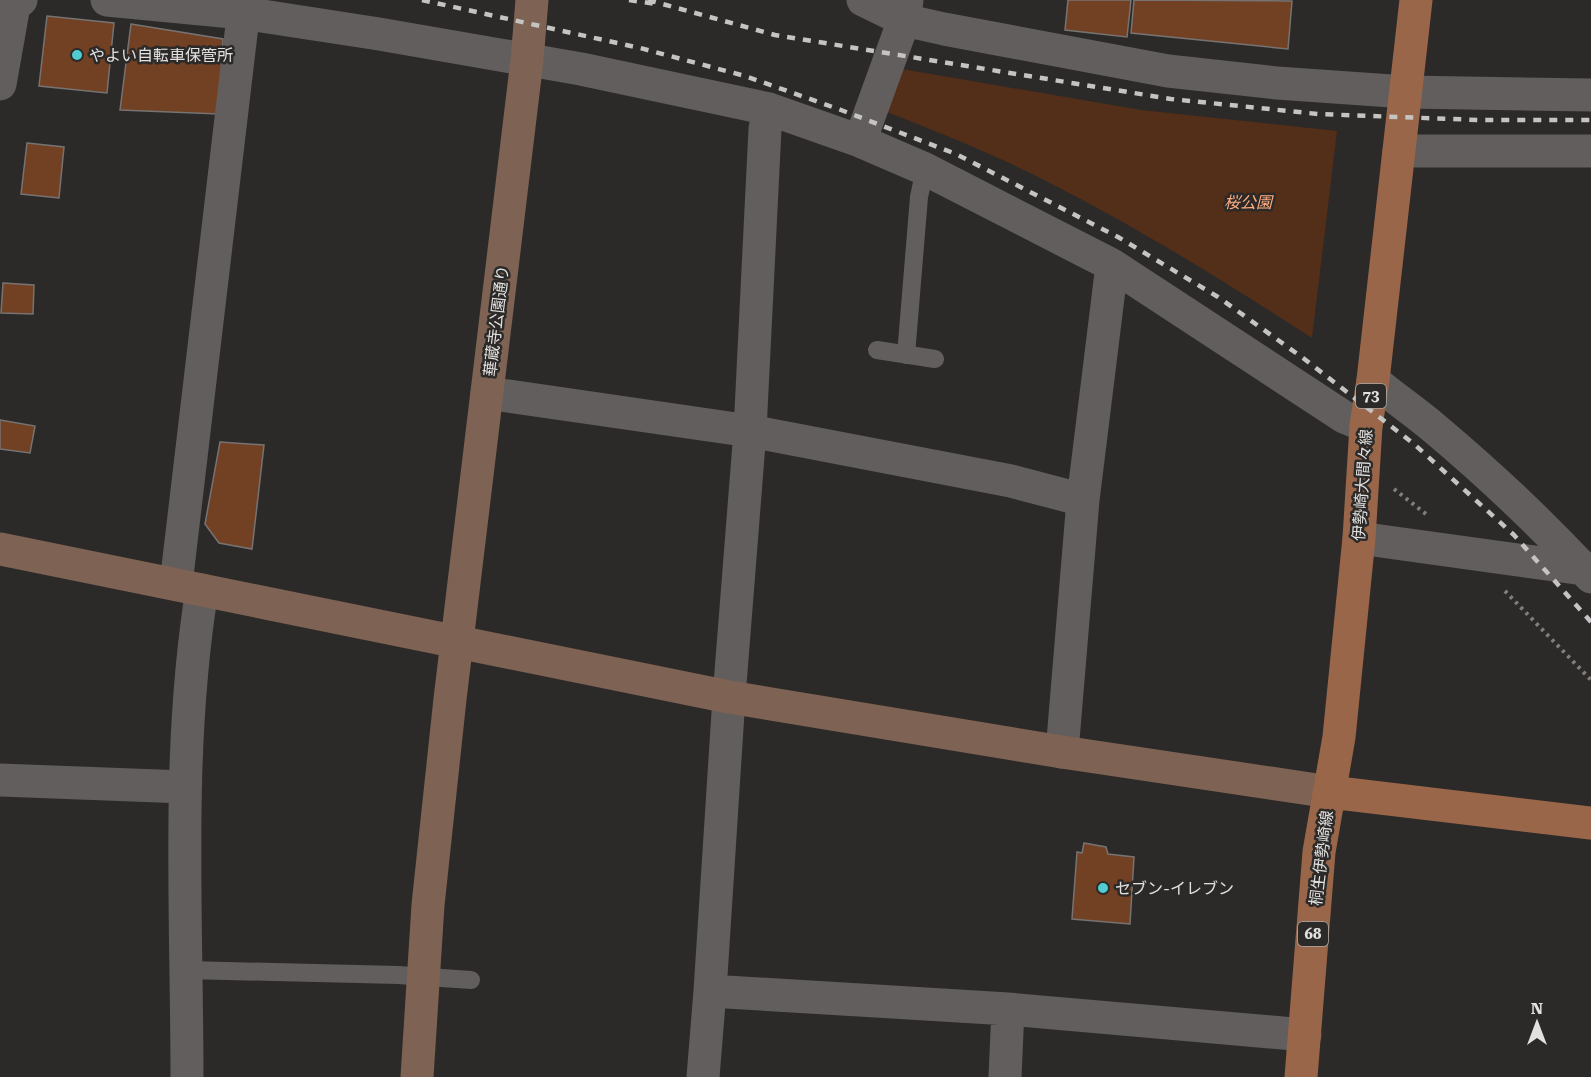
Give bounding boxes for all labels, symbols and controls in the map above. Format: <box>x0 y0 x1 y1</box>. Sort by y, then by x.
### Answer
place label: やよい自転車保管所 <box>89 46 233 65</box>
marker: やよい自転車保管所 <box>70 48 84 62</box>
park label: 桜公園 <box>1224 193 1274 212</box>
street label: 華蔵寺公園通り <box>480 264 513 378</box>
road number: 73 <box>1356 384 1386 408</box>
street label: 伊勢崎大間々線 <box>1349 429 1376 542</box>
street label: 桐生伊勢崎線 <box>1306 809 1337 907</box>
place label: セブン-イレブン <box>1115 879 1234 898</box>
marker: セブン-イレブン <box>1096 881 1110 895</box>
road number: 68 <box>1298 922 1328 946</box>
north arrow <box>1507 993 1567 1053</box>
text: N <box>1531 999 1543 1018</box>

